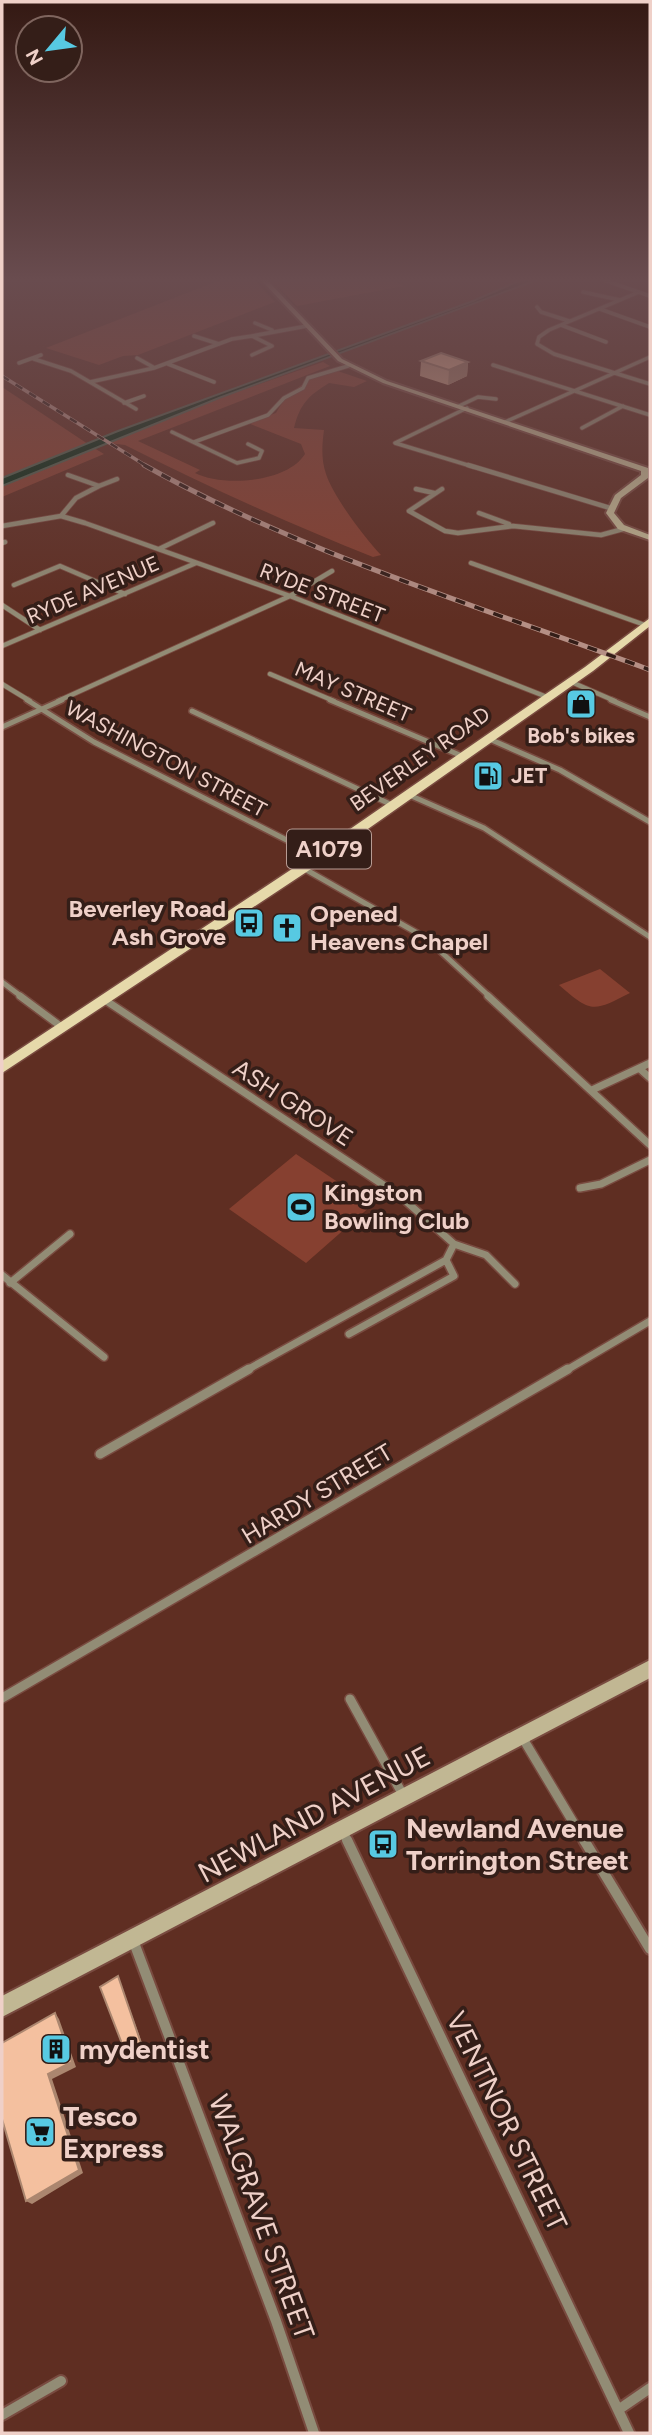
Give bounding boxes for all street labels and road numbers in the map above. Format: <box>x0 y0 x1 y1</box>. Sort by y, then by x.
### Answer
street label: RYDE AVENUE <box>23 550 163 629</box>
street label: RYDE STREET <box>256 557 389 628</box>
street label: MAY STREET <box>291 656 415 727</box>
street label: WASHINGTON STREET <box>62 695 271 822</box>
street label: BEVERLEY ROAD <box>345 701 494 816</box>
road number: A1079 <box>287 830 371 869</box>
street label: ASH GROVE <box>228 1053 359 1152</box>
street label: HARDY STREET <box>236 1437 397 1550</box>
street label: NEWLAND AVENUE <box>192 1738 436 1890</box>
street label: VENTNOR STREET <box>439 2006 575 2237</box>
street label: WALGRAVE STREET <box>202 2090 322 2344</box>

